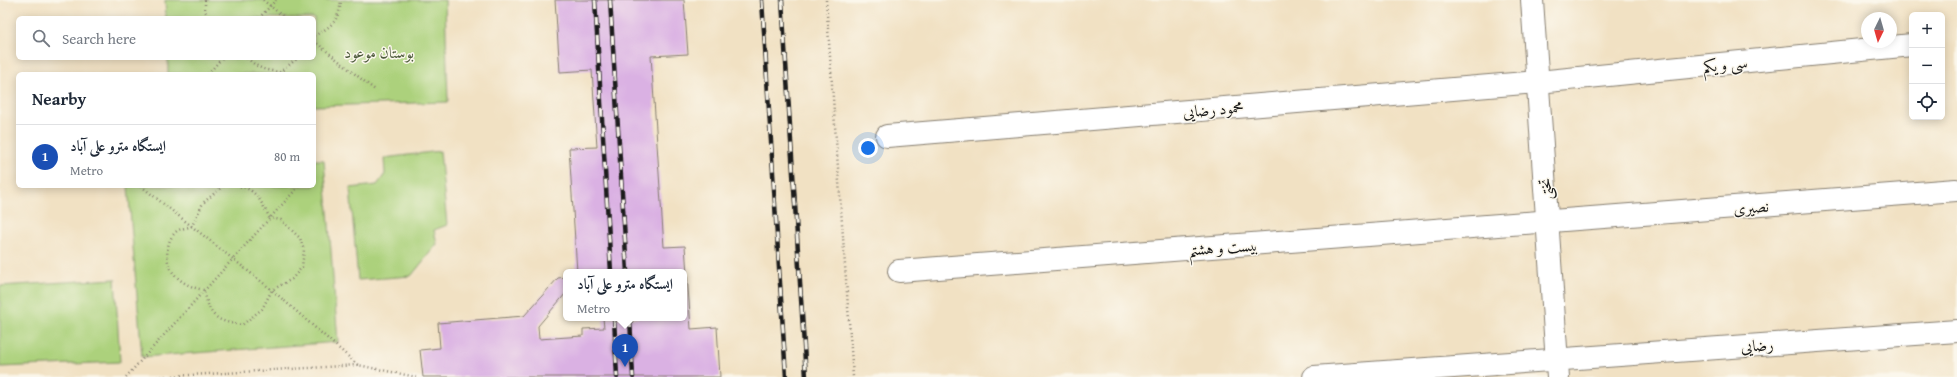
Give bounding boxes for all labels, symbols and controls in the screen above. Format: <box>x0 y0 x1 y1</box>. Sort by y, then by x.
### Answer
north arrow <box>1861 12 1897 48</box>
map controls <box>1909 12 1945 120</box>
button: + <box>1909 12 1945 48</box>
search box <box>16 16 316 60</box>
icon: search <box>30 27 52 49</box>
text: Search here <box>62 28 136 49</box>
park label: بوستان موعود <box>344 40 414 64</box>
button: − <box>1909 48 1945 84</box>
street label: سی و یکم <box>1701 50 1749 82</box>
button: locate <box>1909 84 1945 120</box>
text: Nearby <box>32 86 86 111</box>
street label: محمود رضایی <box>1182 94 1244 124</box>
text: ایستگاه مترو علی آباد <box>70 135 166 156</box>
your location <box>858 138 878 158</box>
text: 1 <box>42 147 48 166</box>
text: 80 m <box>274 147 300 166</box>
text: Metro <box>70 161 103 180</box>
street label: تختی <box>1532 177 1558 201</box>
street label: نصیری <box>1732 193 1770 221</box>
street label: بیست و هشتم <box>1187 233 1259 266</box>
popup <box>563 269 687 321</box>
text: ایستگاه مترو علی آباد <box>577 273 673 294</box>
text: Metro <box>577 299 610 318</box>
street label: رضایی <box>1740 332 1774 358</box>
pin: 1 <box>612 334 638 367</box>

